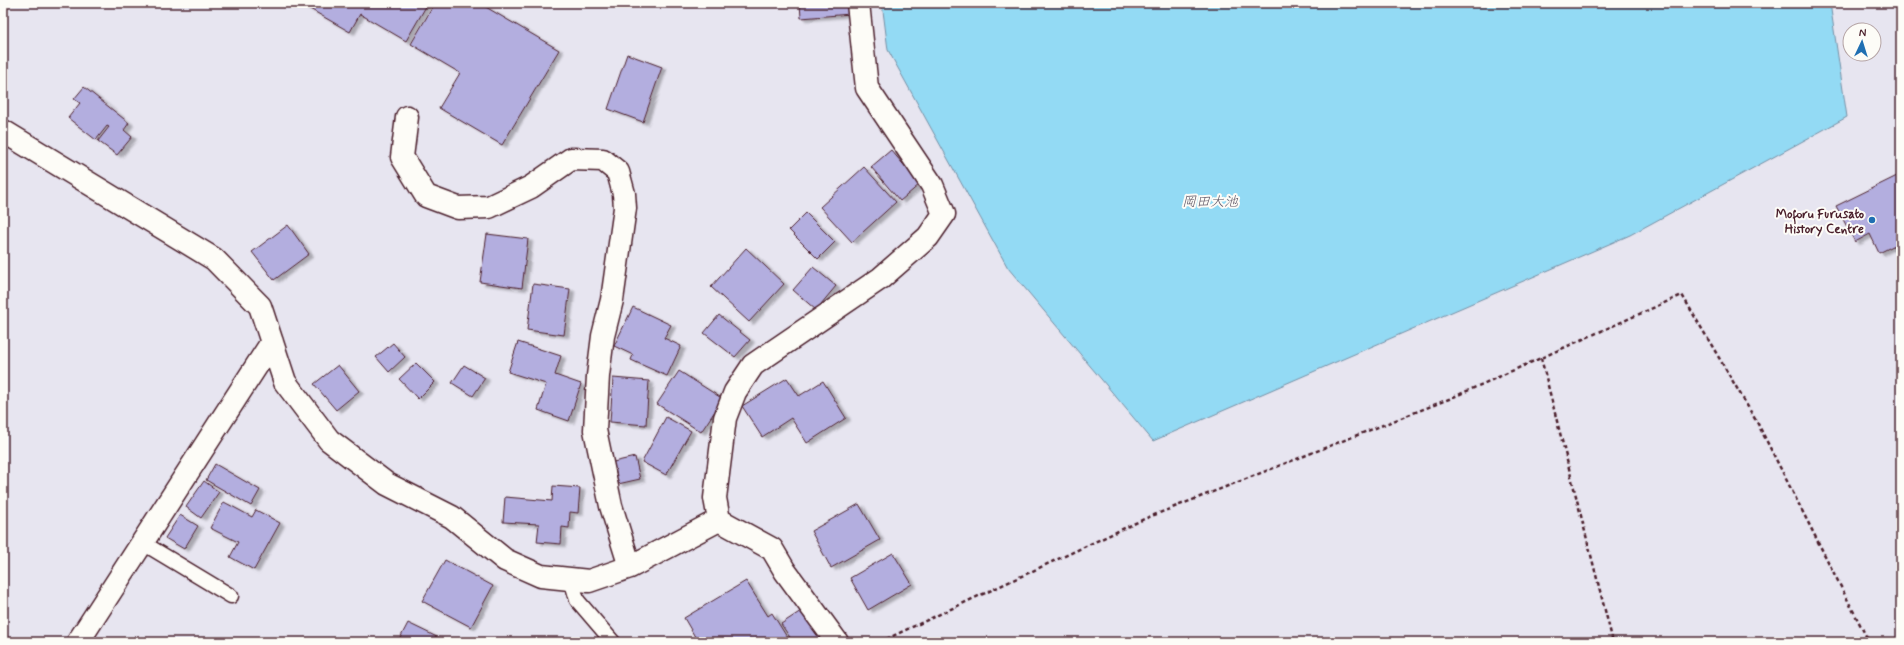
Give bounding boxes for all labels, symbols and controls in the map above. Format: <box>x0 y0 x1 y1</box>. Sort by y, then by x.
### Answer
north arrow <box>1842 22 1882 62</box>
text: N <box>1858 26 1867 40</box>
water label: 岡田大池 <box>1182 193 1239 211</box>
place label: Moforu Furusato History Centre <box>1776 206 1865 238</box>
marker: Moforu Furusato History Centre <box>1867 215 1877 225</box>

